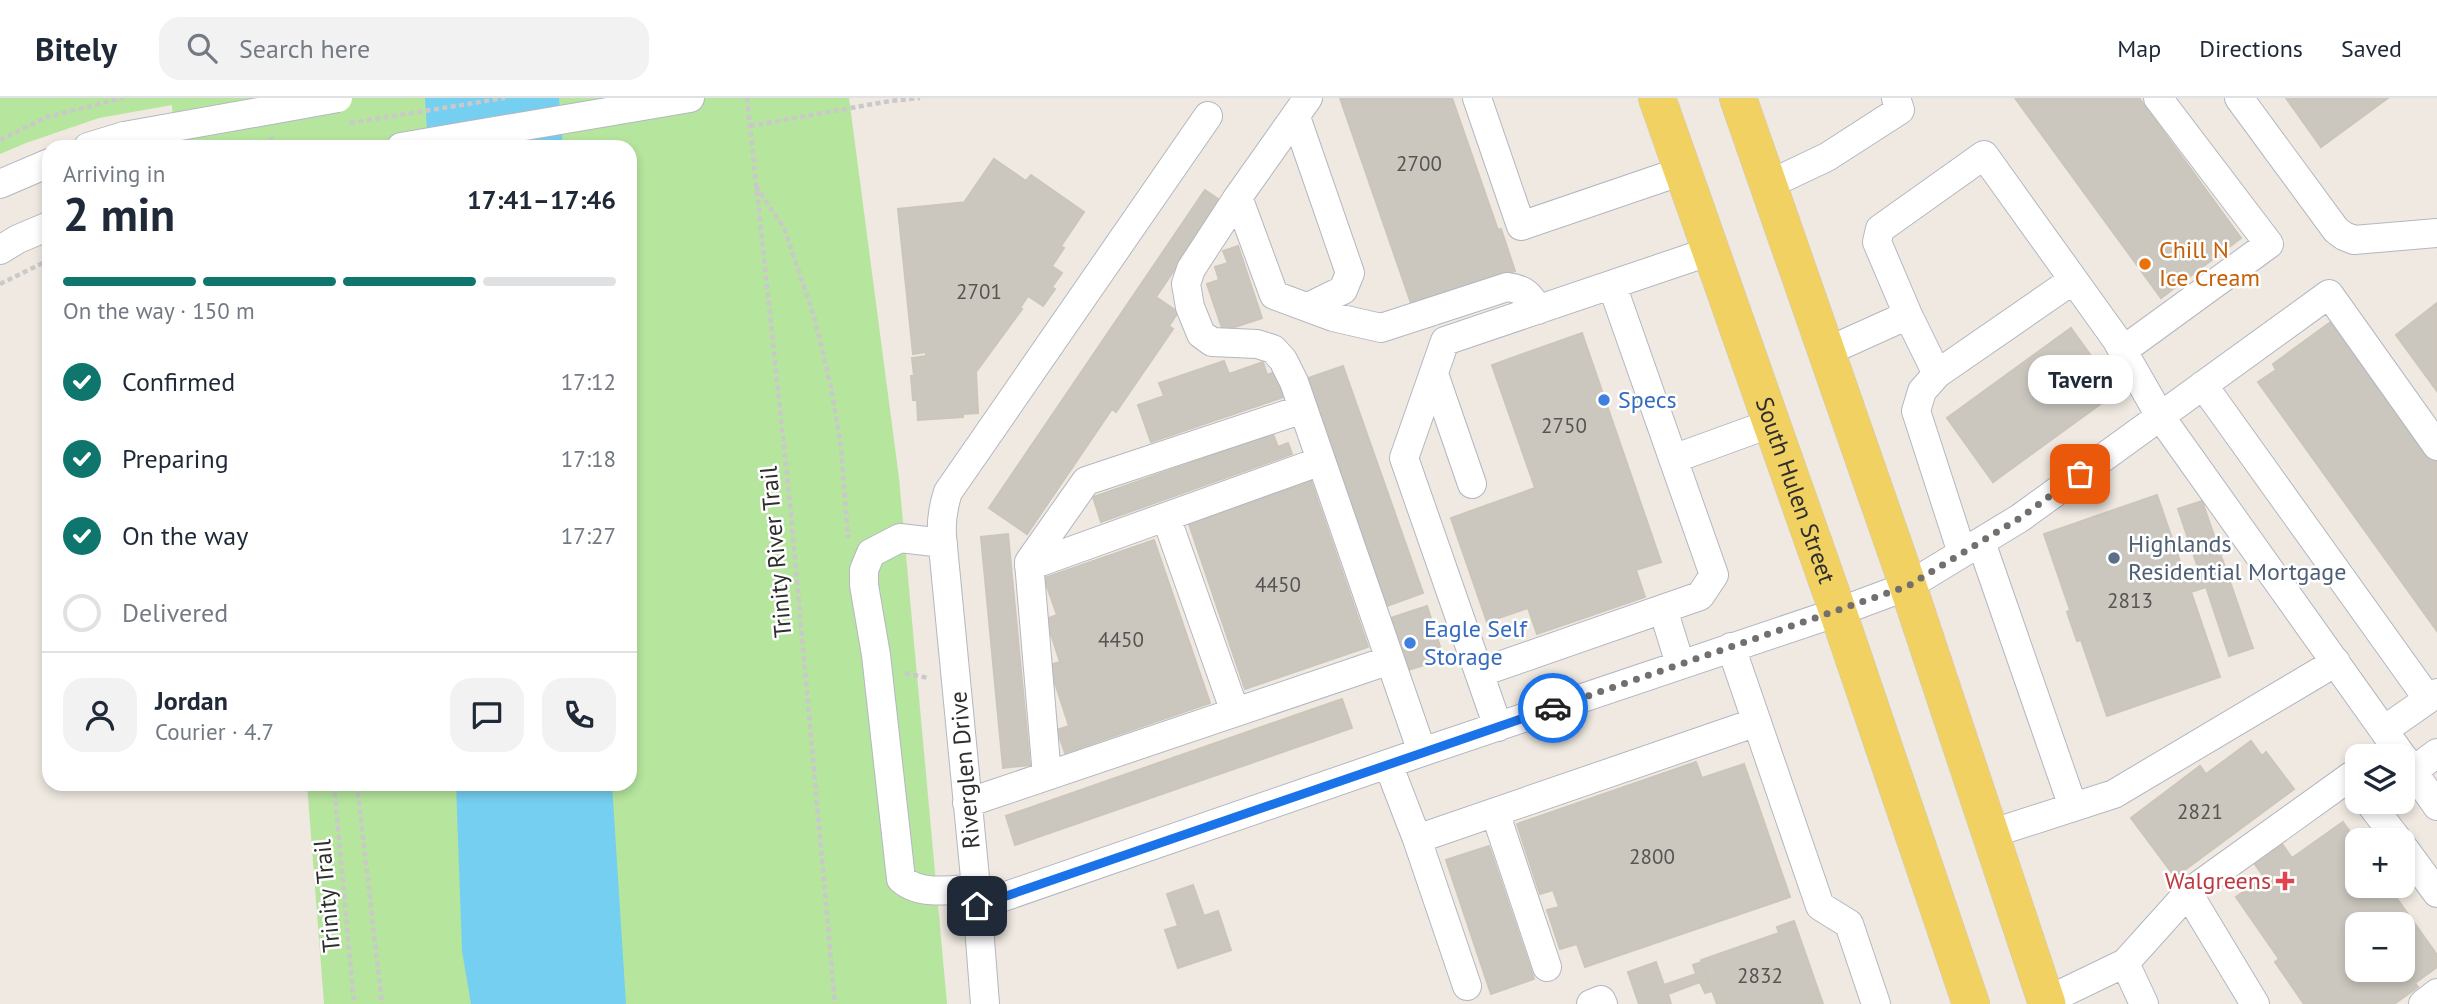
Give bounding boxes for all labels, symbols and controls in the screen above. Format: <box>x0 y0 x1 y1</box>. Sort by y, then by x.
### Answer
search box <box>159 17 649 80</box>
text: Bitely <box>35 27 117 70</box>
icon: search <box>183 29 221 67</box>
text: Search here <box>239 32 370 65</box>
text: Map <box>2117 33 2161 64</box>
text: Directions <box>2199 33 2303 64</box>
text: Saved <box>2341 33 2402 64</box>
house number: 2700 <box>1396 150 1442 177</box>
text: Arriving in <box>63 159 165 188</box>
text: 17:41–17:46 <box>467 183 616 216</box>
text: 2 min <box>63 184 175 244</box>
place label: Chill N Ice Cream <box>2159 234 2260 293</box>
marker: Chill N Ice Cream <box>2137 256 2153 272</box>
house number: 2701 <box>956 278 1002 305</box>
text: On the way · 150 m <box>63 296 255 325</box>
callout: Tavern <box>2028 355 2132 404</box>
icon: check <box>63 363 101 401</box>
text: Confirmed <box>122 365 235 398</box>
text: Tavern <box>2048 365 2113 394</box>
text: 17:12 <box>561 367 616 396</box>
place label: Specs <box>1618 384 1677 415</box>
marker: Specs <box>1596 392 1612 408</box>
street label: South Hulen Street <box>1749 393 1843 588</box>
house number: 2750 <box>1541 412 1587 439</box>
icon: check <box>63 440 101 478</box>
text: Preparing <box>122 442 229 475</box>
text: 17:18 <box>561 444 616 473</box>
pin <box>2050 444 2110 504</box>
icon: bag <box>2061 455 2099 493</box>
street label: Trinity River Trail <box>753 465 798 639</box>
icon: check <box>63 517 101 555</box>
text: On the way <box>122 519 248 552</box>
text: 17:27 <box>561 521 616 550</box>
place label: Highlands Residential Mortgage <box>2128 528 2346 587</box>
marker: Highlands Residential Mortgage <box>2106 550 2122 566</box>
house number: 4450 <box>1255 571 1301 598</box>
house number: 2813 <box>2107 587 2153 614</box>
text: Delivered <box>122 596 228 629</box>
place label: Eagle Self Storage <box>1424 613 1528 672</box>
house number: 4450 <box>1098 626 1144 653</box>
marker: Eagle Self Storage <box>1402 635 1418 651</box>
courier <box>1518 673 1588 743</box>
button: person <box>63 678 137 752</box>
button: chat <box>450 678 524 752</box>
button: phone <box>542 678 616 752</box>
text: Jordan <box>155 684 228 717</box>
icon: car <box>1534 689 1572 727</box>
street label: Riverglen Drive <box>942 690 987 850</box>
text: Courier · 4.7 <box>155 717 274 746</box>
map controls <box>2345 744 2415 982</box>
button: layers <box>2345 744 2415 814</box>
house number: 2821 <box>2177 798 2223 825</box>
button: + <box>2345 828 2415 898</box>
street label: Trinity Trail <box>306 838 347 954</box>
house number: 2800 <box>1629 843 1675 870</box>
place label: Walgreens <box>2165 865 2271 896</box>
marker: Walgreens <box>2277 873 2293 889</box>
pin <box>947 876 1007 936</box>
icon: home <box>958 887 996 925</box>
button: − <box>2345 912 2415 982</box>
house number: 2832 <box>1737 962 1783 989</box>

